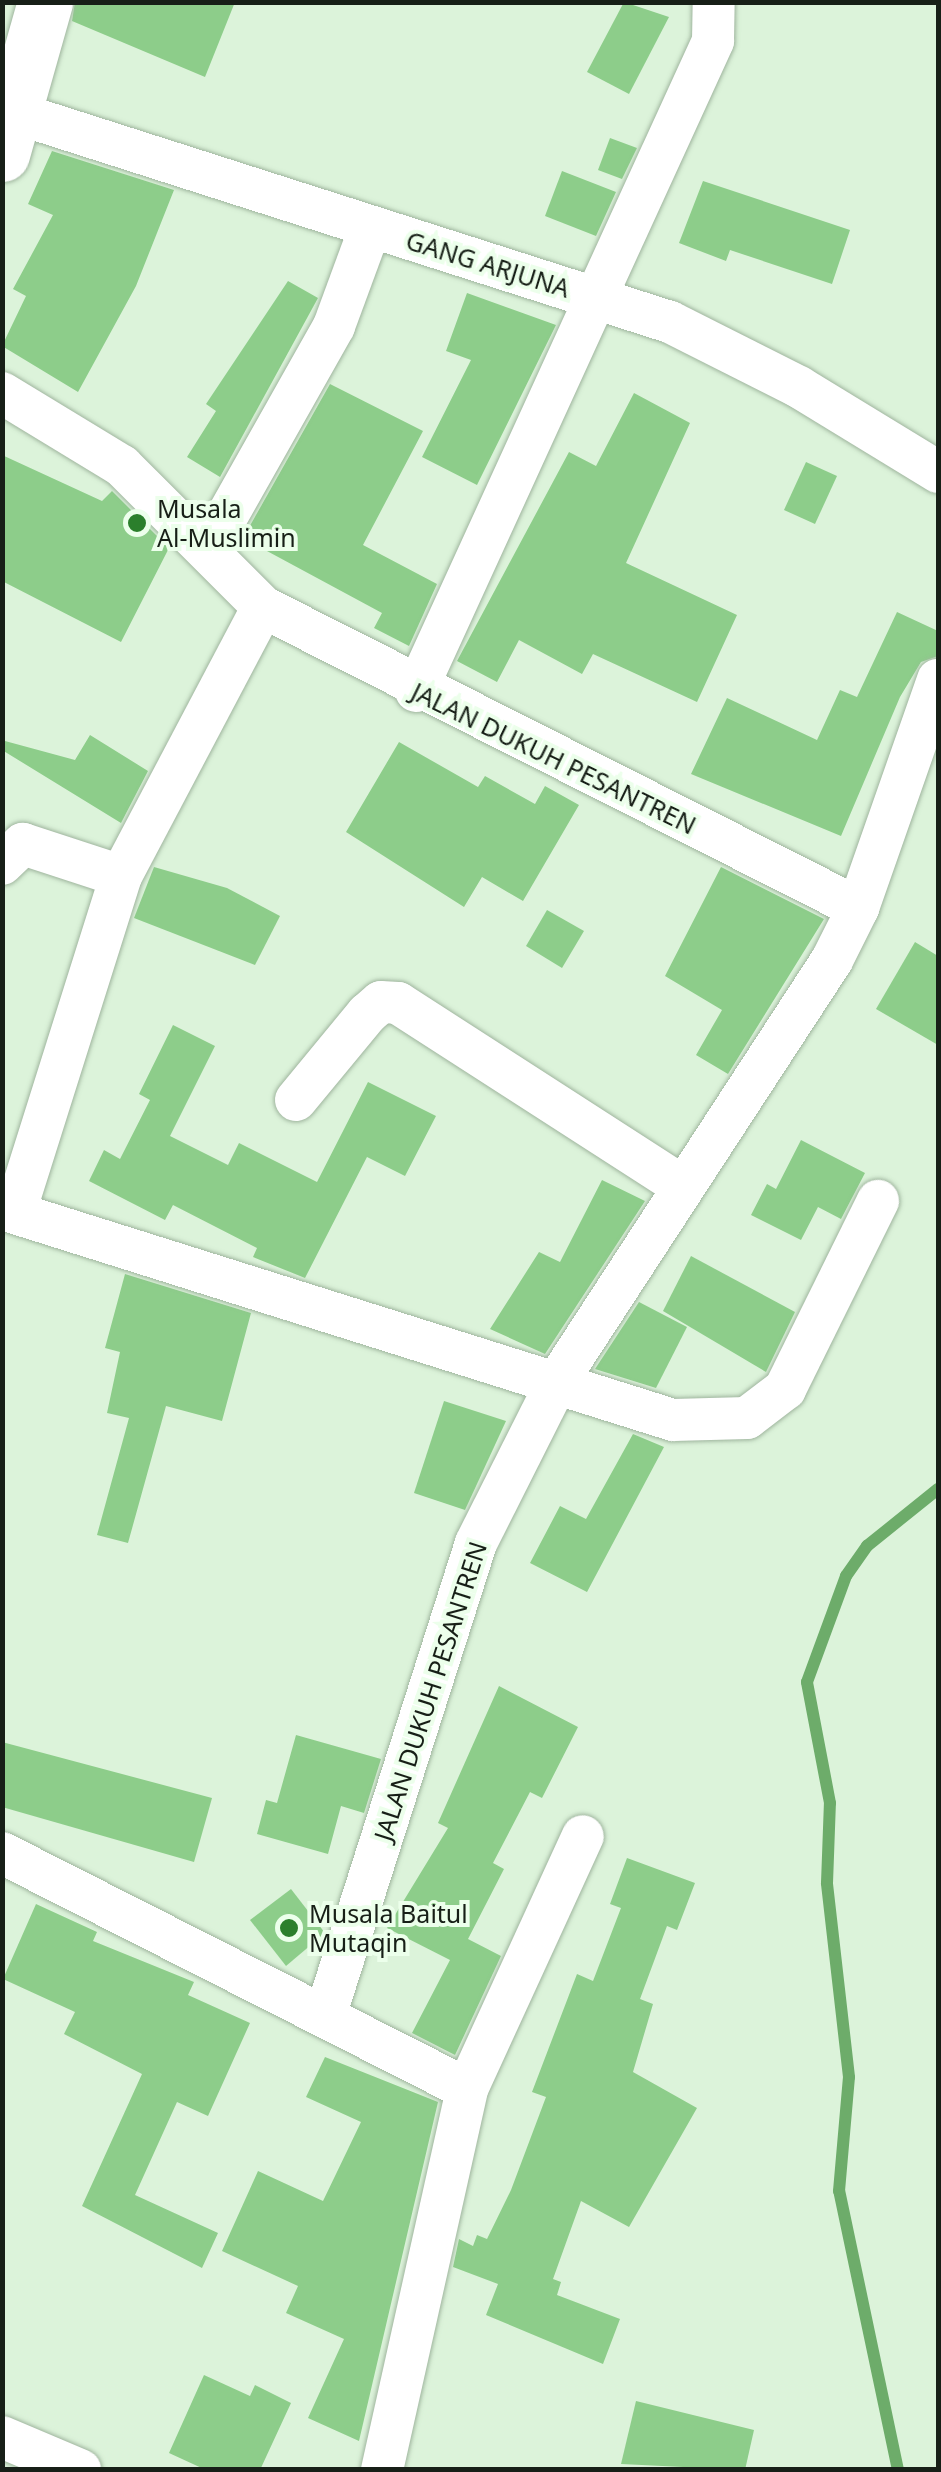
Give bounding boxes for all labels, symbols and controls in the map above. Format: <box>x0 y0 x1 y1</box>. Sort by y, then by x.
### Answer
street label: GANG ARJUNA <box>403 225 573 303</box>
place label: Musala Al-Muslimin <box>157 494 296 553</box>
marker: Musala Al-Muslimin <box>126 512 148 534</box>
street label: JALAN DUKUH PESANTREN <box>407 676 701 840</box>
street label: JALAN DUKUH PESANTREN <box>367 1538 493 1844</box>
place label: Musala Baitul Mutaqin <box>309 1899 468 1958</box>
marker: Musala Baitul Mutaqin <box>278 1917 300 1939</box>

